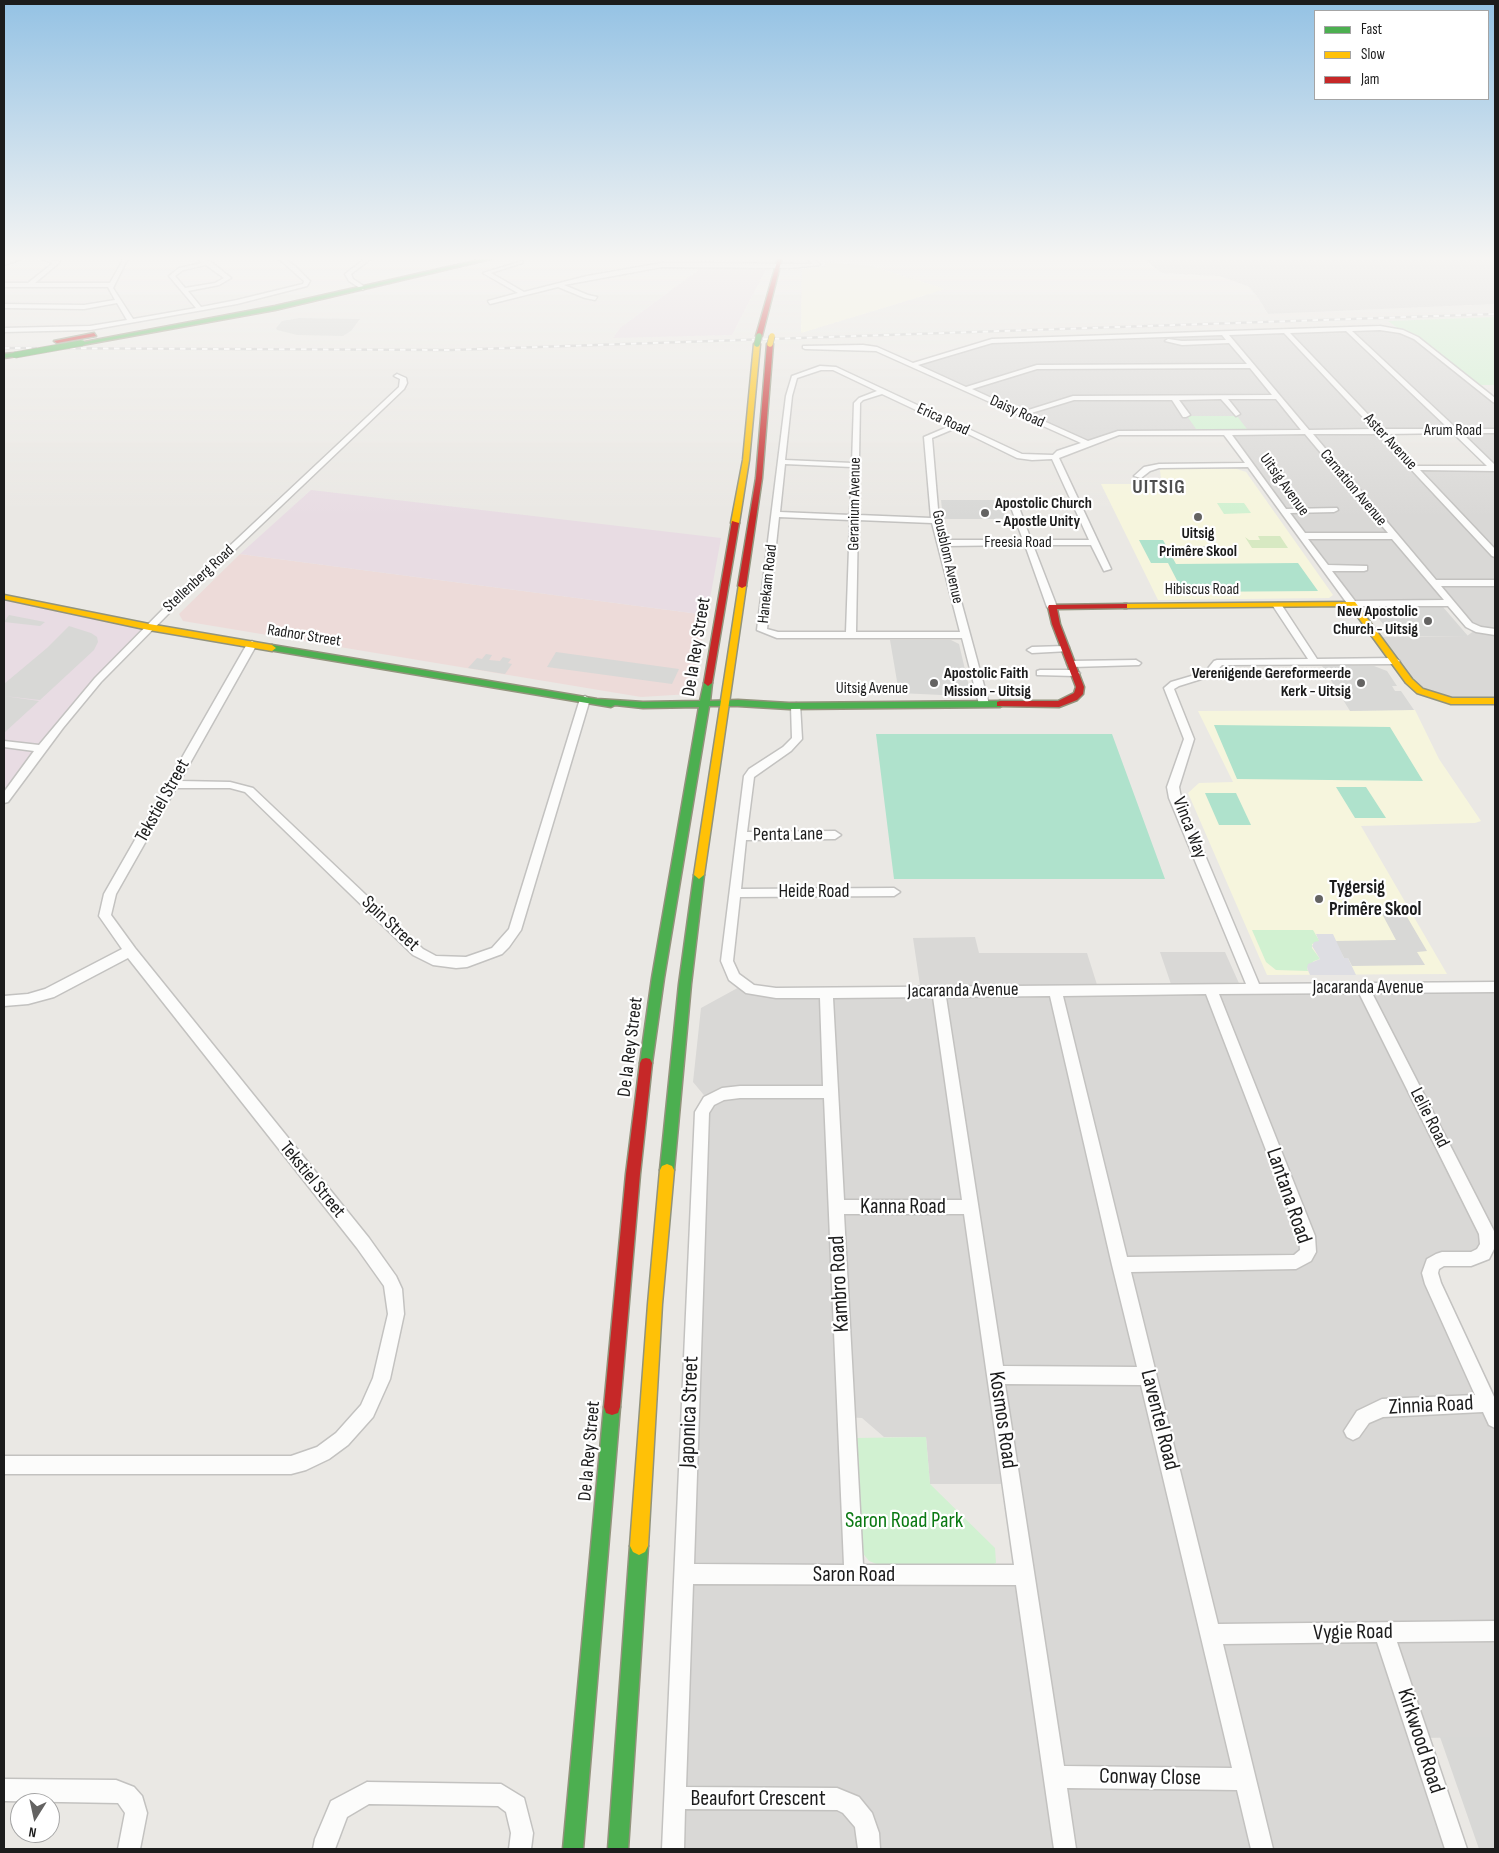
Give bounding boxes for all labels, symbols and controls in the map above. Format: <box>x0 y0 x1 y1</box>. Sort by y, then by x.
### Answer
legend <box>1314 10 1489 100</box>
text: Fast <box>1361 20 1382 39</box>
text: Slow <box>1361 45 1385 64</box>
text: Jam <box>1361 70 1379 89</box>
street label: Daisy Road <box>987 391 1047 433</box>
street label: Erica Road <box>914 400 972 440</box>
street label: Aster Avenue <box>1359 410 1421 474</box>
street label: Arum Road <box>1424 421 1482 441</box>
street label: Carnation Avenue <box>1315 446 1391 530</box>
street label: Uitsig Avenue <box>1255 450 1313 520</box>
street label: Geranium Avenue <box>845 457 865 551</box>
district label: UITSIG <box>1132 476 1186 500</box>
place label: Apostolic Church - Apostle Unity <box>995 494 1092 532</box>
marker: Apostolic Church - Apostle Unity <box>979 507 991 519</box>
street label: Gousblom Avenue <box>927 508 967 606</box>
marker: Uitsig Primêre Skool <box>1192 511 1204 523</box>
place label: Uitsig Primêre Skool <box>1159 524 1237 562</box>
street label: Freesia Road <box>984 533 1052 553</box>
street label: Stellenberg Road <box>160 541 238 617</box>
street label: Hanekam Road <box>754 544 782 624</box>
street label: Hibiscus Road <box>1165 580 1239 600</box>
street label: De la Rey Street <box>678 596 716 698</box>
place label: New Apostolic Church - Uitsig <box>1333 602 1418 640</box>
marker: New Apostolic Church - Uitsig <box>1422 615 1434 627</box>
street label: Radnor Street <box>266 621 342 651</box>
place label: Apostolic Faith Mission - Uitsig <box>944 664 1031 702</box>
place label: Verenigende Gereformeerde Kerk - Uitsig <box>1192 664 1351 702</box>
marker: Apostolic Faith Mission - Uitsig <box>928 677 940 689</box>
marker: Verenigende Gereformeerde Kerk - Uitsig <box>1355 677 1367 689</box>
street label: Uitsig Avenue <box>836 679 908 699</box>
street label: Tekstiel Street <box>131 755 195 847</box>
street label: Vinca Way <box>1167 794 1211 862</box>
street label: Penta Lane <box>753 823 823 847</box>
place label: Tygersig Primêre Skool <box>1329 877 1421 921</box>
street label: Heide Road <box>778 881 850 903</box>
street label: Spin Street <box>356 892 424 956</box>
marker: Tygersig Primêre Skool <box>1313 893 1325 905</box>
street label: Jacaranda Avenue <box>1312 977 1424 999</box>
street label: Jacaranda Avenue <box>907 979 1019 1003</box>
street label: De la Rey Street <box>614 996 648 1098</box>
street label: Lelie Road <box>1404 1084 1454 1152</box>
street label: Tekstiel Street <box>274 1137 350 1223</box>
street label: Lantana Road <box>1259 1145 1317 1247</box>
street label: Kanna Road <box>860 1194 946 1220</box>
street label: Kambro Road <box>824 1235 856 1333</box>
street label: Japonica Street <box>675 1356 705 1468</box>
street label: Laventel Road <box>1134 1367 1184 1473</box>
street label: Kosmos Road <box>982 1370 1022 1470</box>
street label: Zinnia Road <box>1388 1391 1474 1421</box>
street label: De la Rey Street <box>574 1400 606 1502</box>
park label: Saron Road Park <box>845 1508 963 1534</box>
street label: Saron Road <box>813 1562 895 1588</box>
street label: Vygie Road <box>1313 1619 1393 1647</box>
street label: Kirkwood Road <box>1391 1685 1449 1797</box>
street label: Conway Close <box>1099 1764 1201 1792</box>
street label: Beaufort Crescent <box>690 1786 826 1812</box>
north arrow <box>10 1793 60 1843</box>
text: N <box>27 1823 38 1841</box>

